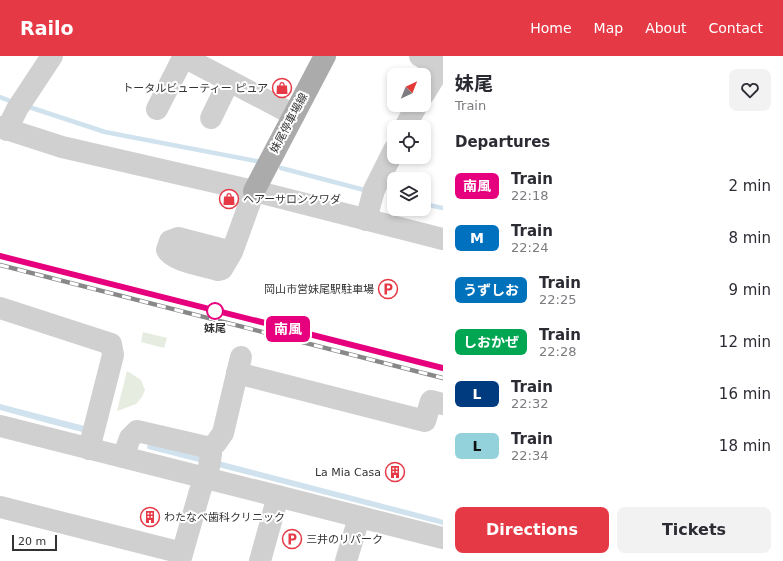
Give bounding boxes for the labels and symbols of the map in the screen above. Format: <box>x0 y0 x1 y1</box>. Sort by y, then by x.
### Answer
north arrow <box>387 68 431 112</box>
shop icon: トータルビューティー ピュア <box>271 77 293 99</box>
place label: トータルビューティー ピュア <box>122 82 268 95</box>
street label: 妹尾停車場線 <box>268 91 310 155</box>
shop icon: ヘアーサロンクワダ <box>218 188 240 210</box>
place label: ヘアーサロンクワダ <box>243 193 341 206</box>
parking icon: 岡山市営妹尾駅駐車場 <box>377 278 399 300</box>
place label: 岡山市営妹尾駅駐車場 <box>264 283 374 296</box>
marker: 妹尾 <box>206 302 224 320</box>
line badge: 南風 <box>270 316 306 342</box>
place label: 妹尾 <box>204 322 226 335</box>
building icon: La Mia Casa <box>384 461 406 483</box>
place label: La Mia Casa <box>315 466 381 479</box>
building icon: わたなべ歯科クリニック <box>139 506 161 528</box>
place label: わたなべ歯科クリニック <box>164 511 285 524</box>
parking icon: 三井のリパーク <box>281 528 303 550</box>
scale bar <box>12 533 57 552</box>
place label: 三井のリパーク <box>306 533 383 546</box>

